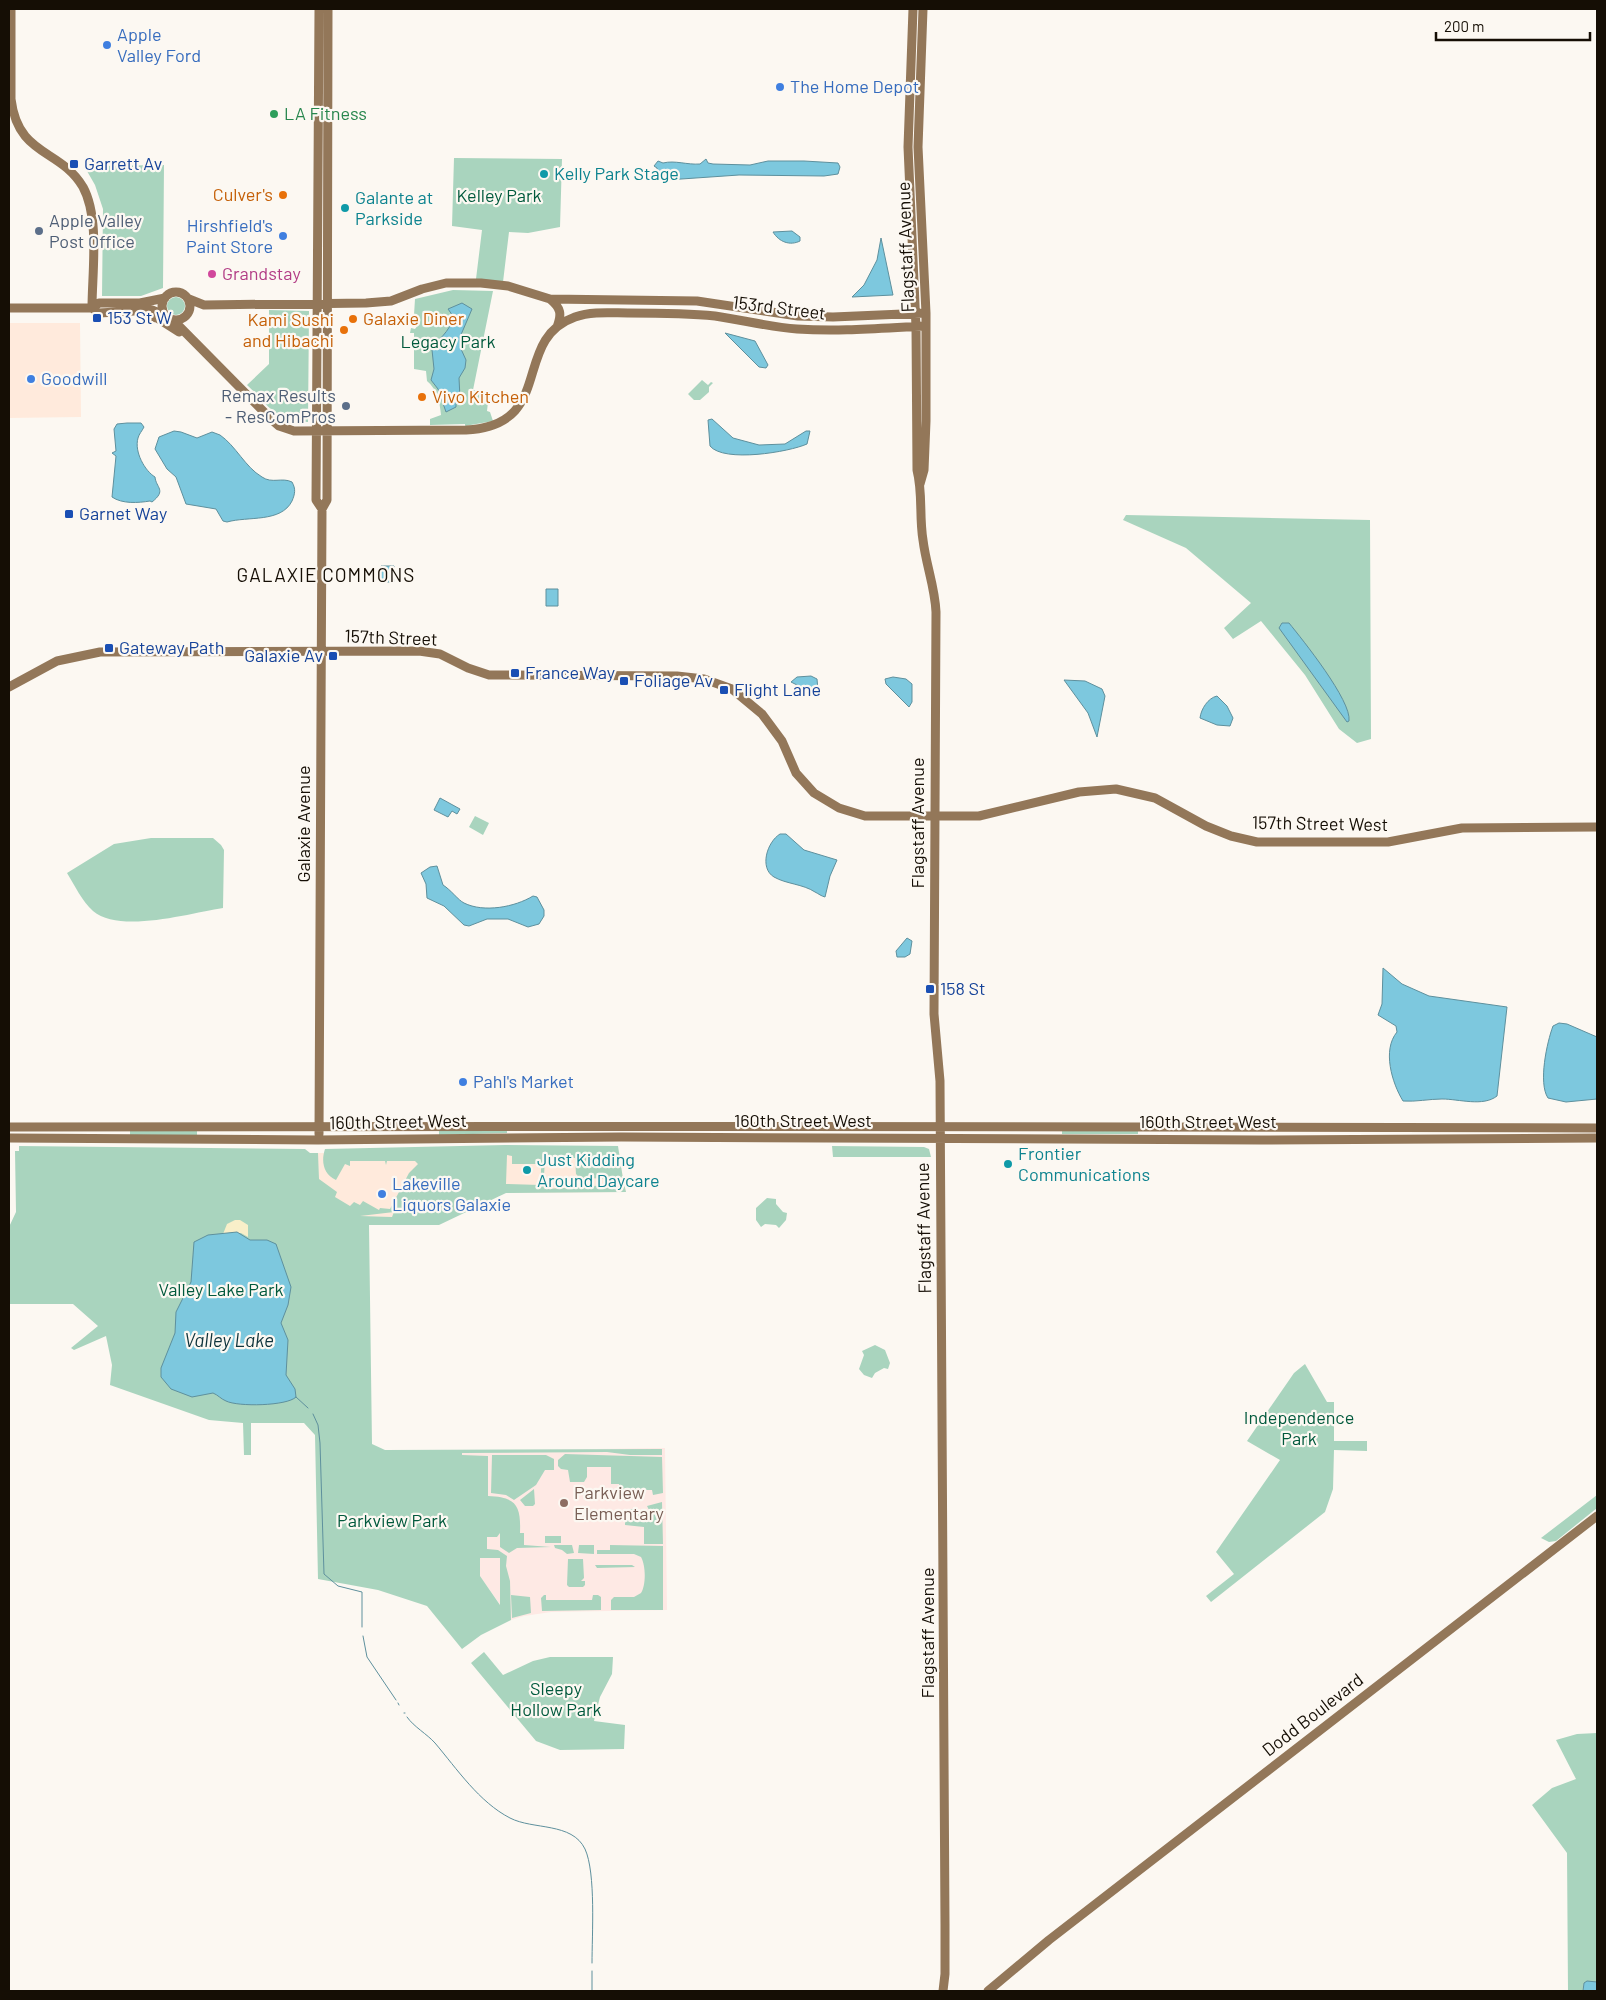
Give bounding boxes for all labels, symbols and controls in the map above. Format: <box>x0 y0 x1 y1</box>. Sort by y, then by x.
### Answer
scale bar <box>1436 10 1590 42</box>
text: 200 m <box>1444 17 1484 35</box>
place label: Apple Valley Ford <box>117 23 201 66</box>
marker: Apple Valley Ford <box>101 39 113 51</box>
place label: The Home Depot <box>790 75 919 97</box>
marker: The Home Depot <box>774 81 786 93</box>
place label: LA Fitness <box>284 102 367 124</box>
marker: LA Fitness <box>268 108 280 120</box>
place label: Garrett Av <box>84 152 163 174</box>
marker: Garrett Av <box>68 158 80 170</box>
place label: Kelly Park Stage <box>554 162 679 184</box>
marker: Kelly Park Stage <box>538 168 550 180</box>
street label: Flagstaff Avenue <box>892 181 918 313</box>
place label: Culver's <box>213 183 273 205</box>
park label: Kelley Park <box>456 184 542 206</box>
place label: Galante at Parkside <box>355 186 433 229</box>
marker: Culver's <box>277 189 289 201</box>
marker: Galante at Parkside <box>339 202 351 214</box>
place label: Apple Valley Post Office <box>49 209 142 252</box>
place label: Hirshfield's Paint Store <box>186 214 273 257</box>
marker: Apple Valley Post Office <box>33 225 45 237</box>
marker: Hirshfield's Paint Store <box>277 230 289 242</box>
place label: Grandstay <box>222 262 301 284</box>
marker: Grandstay <box>206 268 218 280</box>
street label: 153rd Street <box>731 290 827 324</box>
place label: 153 St W <box>107 306 172 328</box>
place label: Galaxie Diner <box>363 307 465 329</box>
place label: Kami Sushi and Hibachi <box>243 308 334 351</box>
marker: 153 St W <box>91 312 103 324</box>
marker: Galaxie Diner <box>347 313 359 325</box>
marker: Kami Sushi and Hibachi <box>338 324 350 336</box>
park label: Legacy Park <box>400 330 496 352</box>
place label: Goodwill <box>41 367 107 389</box>
marker: Goodwill <box>25 373 37 385</box>
place label: Remax Results - ResComPros <box>221 384 336 427</box>
place label: Vivo Kitchen <box>432 385 529 407</box>
marker: Vivo Kitchen <box>416 391 428 403</box>
marker: Remax Results - ResComPros <box>340 400 352 412</box>
place label: Garnet Way <box>79 502 167 524</box>
marker: Garnet Way <box>63 508 75 520</box>
district label: GALAXIE COMMONS <box>237 563 415 586</box>
street label: 157th Street <box>344 624 438 650</box>
place label: Gateway Path <box>119 636 224 658</box>
marker: Gateway Path <box>103 642 115 654</box>
place label: Galaxie Av <box>244 644 323 666</box>
marker: Galaxie Av <box>327 650 339 662</box>
place label: France Way <box>525 661 615 683</box>
marker: France Way <box>509 667 521 679</box>
place label: Foliage Av <box>634 669 713 691</box>
marker: Foliage Av <box>618 675 630 687</box>
place label: Flight Lane <box>734 678 821 700</box>
marker: Flight Lane <box>718 684 730 696</box>
street label: Flagstaff Avenue <box>906 757 928 889</box>
street label: Galaxie Avenue <box>292 765 314 883</box>
street label: 157th Street West <box>1252 811 1388 835</box>
place label: 158 St <box>940 977 986 999</box>
marker: 158 St <box>924 983 936 995</box>
place label: Pahl's Market <box>473 1070 574 1092</box>
marker: Pahl's Market <box>457 1076 469 1088</box>
street label: 160th Street West <box>329 1109 467 1133</box>
street label: 160th Street West <box>734 1109 872 1131</box>
street label: 160th Street West <box>1139 1110 1277 1132</box>
place label: Frontier Communications <box>1018 1142 1150 1185</box>
place label: Just Kidding Around Daycare <box>537 1148 660 1191</box>
marker: Frontier Communications <box>1002 1158 1014 1170</box>
street label: Flagstaff Avenue <box>911 1162 935 1294</box>
marker: Just Kidding Around Daycare <box>521 1164 533 1176</box>
place label: Lakeville Liquors Galaxie <box>392 1172 511 1215</box>
marker: Lakeville Liquors Galaxie <box>376 1188 388 1200</box>
park label: Valley Lake Park <box>158 1278 284 1300</box>
water label: Valley Lake <box>184 1328 274 1351</box>
park label: Independence Park <box>1244 1406 1354 1449</box>
place label: Parkview Elementary <box>574 1481 664 1524</box>
marker: Parkview Elementary <box>558 1497 570 1509</box>
park label: Parkview Park <box>337 1509 447 1531</box>
street label: Flagstaff Avenue <box>916 1567 938 1699</box>
street label: Dodd Boulevard <box>1257 1668 1367 1761</box>
park label: Sleepy Hollow Park <box>510 1677 602 1720</box>

